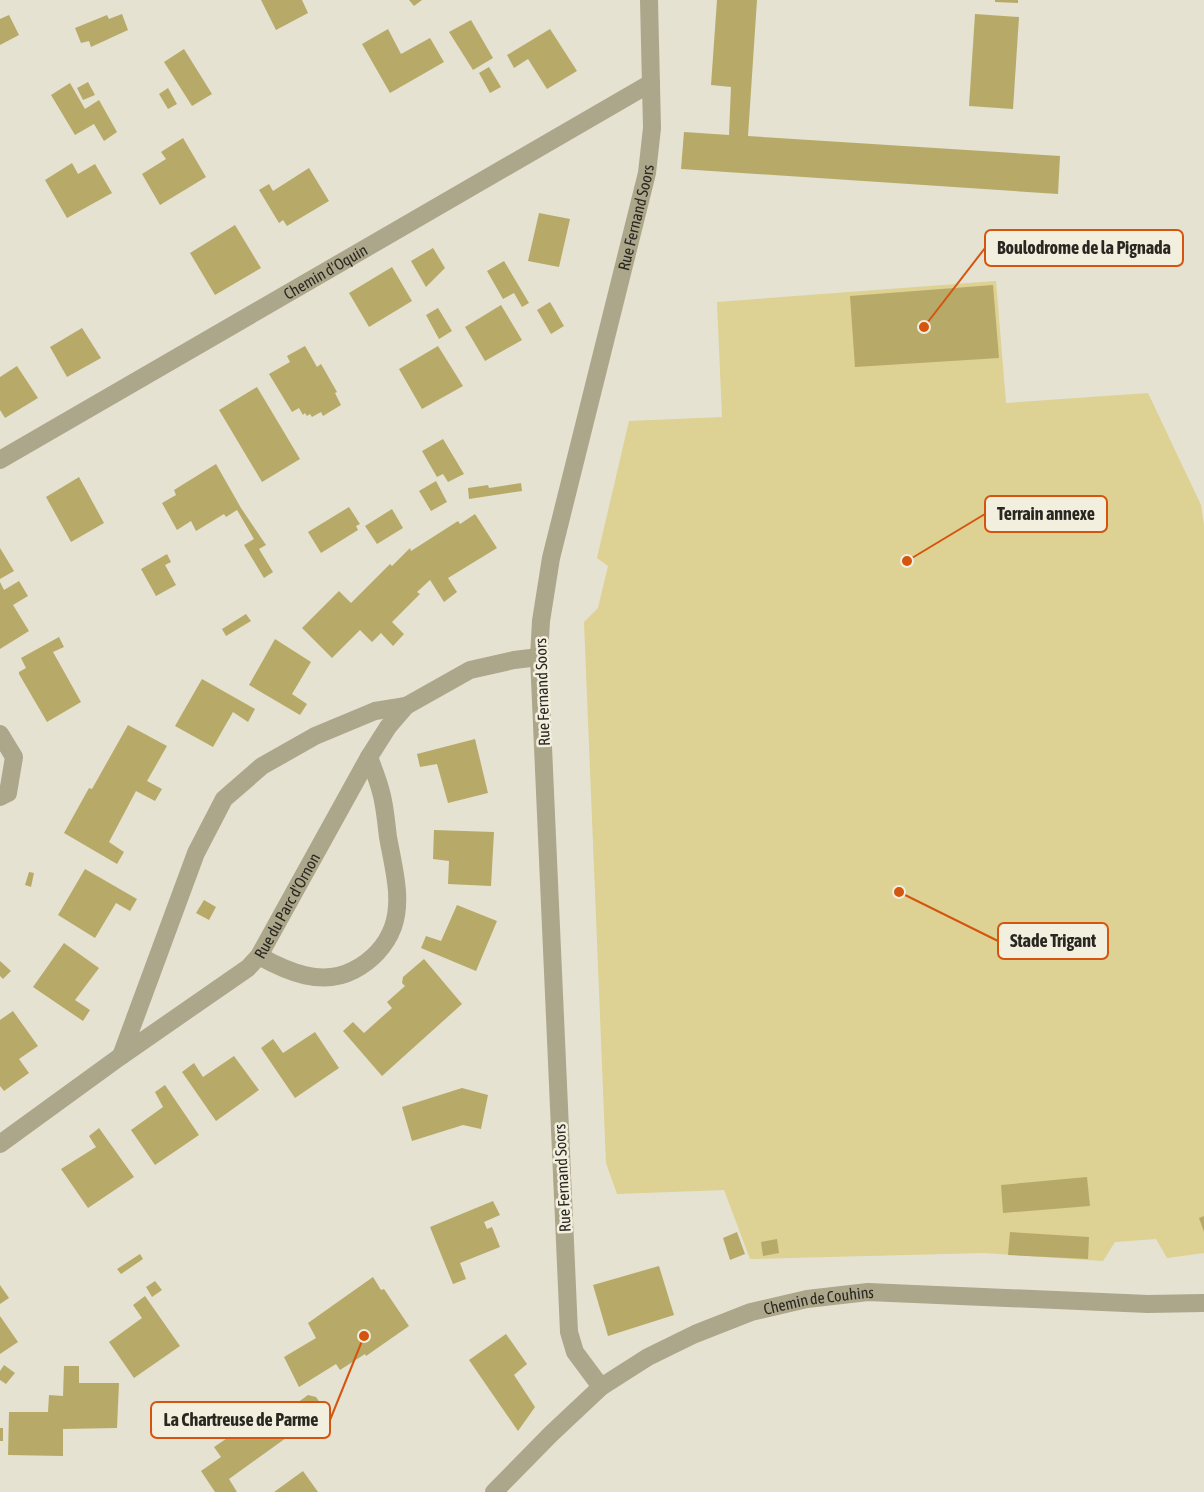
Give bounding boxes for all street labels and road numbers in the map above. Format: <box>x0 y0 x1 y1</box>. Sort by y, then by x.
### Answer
street label: Rue Fernand Soors <box>614 163 657 272</box>
street label: Chemin d'Oquin <box>280 240 370 303</box>
street label: Rue Fernand Soors <box>531 637 553 746</box>
street label: Rue du Parc d'Ornon <box>250 850 323 962</box>
street label: Rue Fernand Soors <box>550 1123 574 1232</box>
street label: Chemin de Couhins <box>762 1283 875 1318</box>

